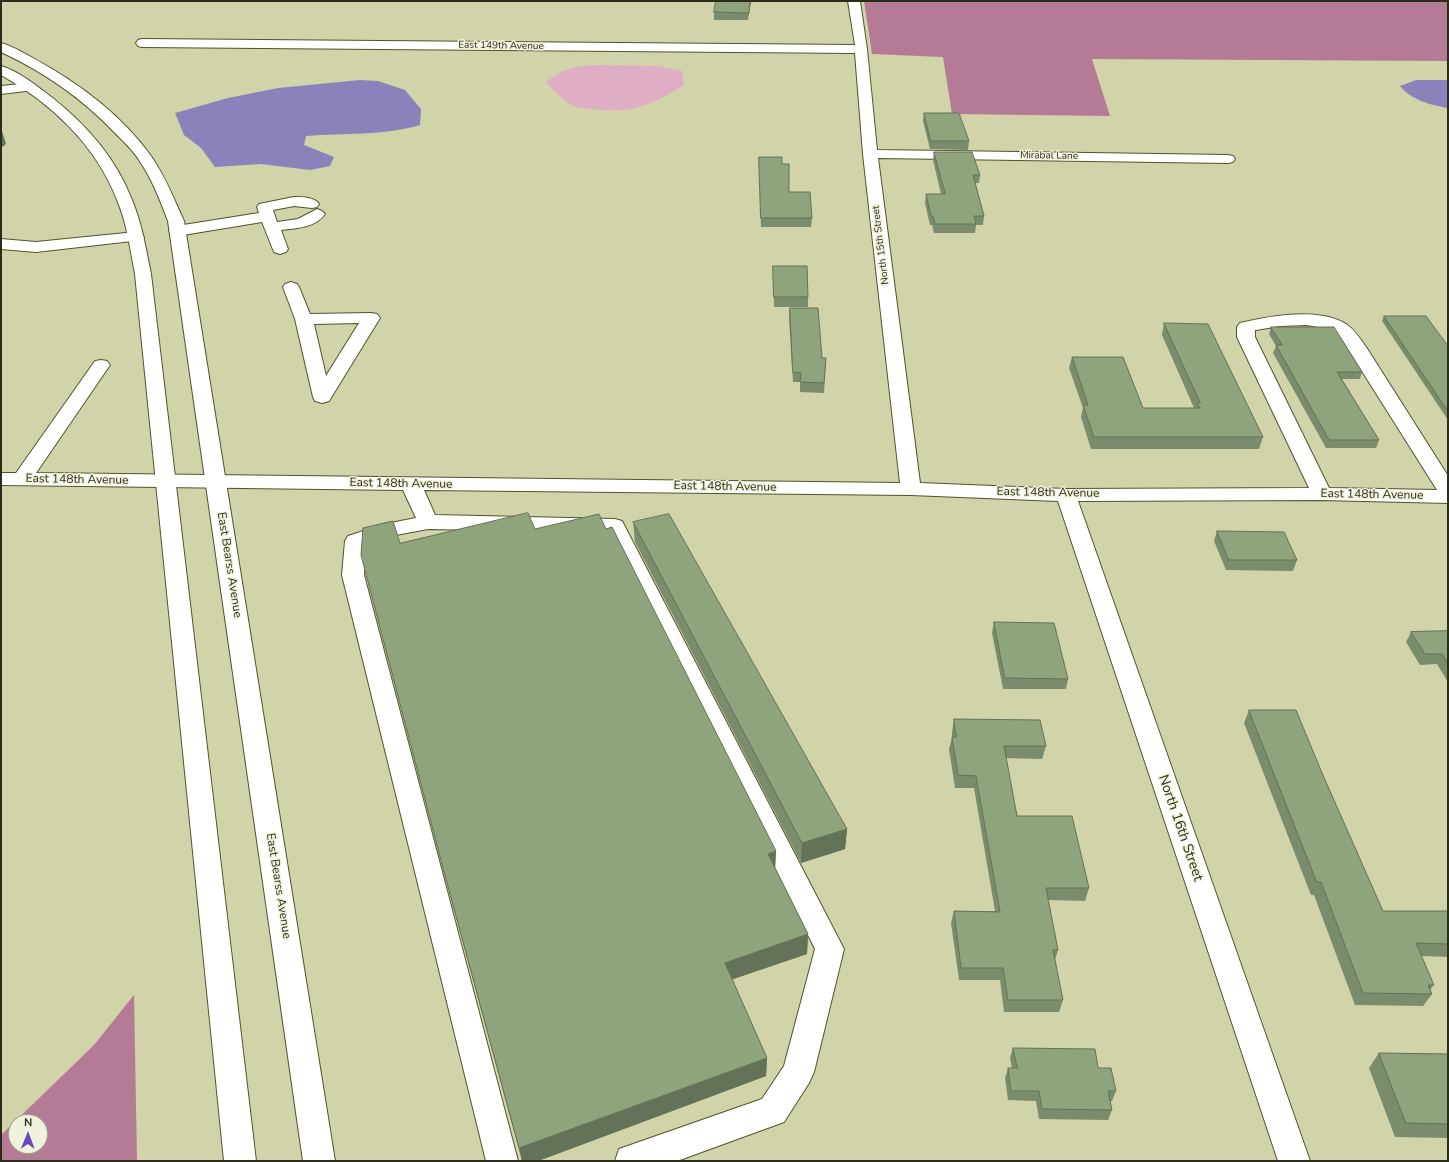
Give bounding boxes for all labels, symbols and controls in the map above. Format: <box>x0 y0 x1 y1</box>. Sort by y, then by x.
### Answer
street label: East 149th Avenue <box>458 39 544 53</box>
street label: Mirabal Lane <box>1020 149 1078 163</box>
street label: North 15th Street <box>870 205 892 285</box>
street label: East 148th Avenue <box>25 472 129 488</box>
street label: East 148th Avenue <box>349 476 453 492</box>
street label: East 148th Avenue <box>673 479 777 495</box>
street label: East 148th Avenue <box>996 485 1100 501</box>
street label: East 148th Avenue <box>1320 487 1424 503</box>
street label: East Bearss Avenue <box>214 511 244 619</box>
street label: North 16th Street <box>1154 773 1206 883</box>
street label: East Bearss Avenue <box>263 832 293 940</box>
north arrow <box>8 1114 48 1154</box>
text: N <box>24 1115 32 1130</box>

